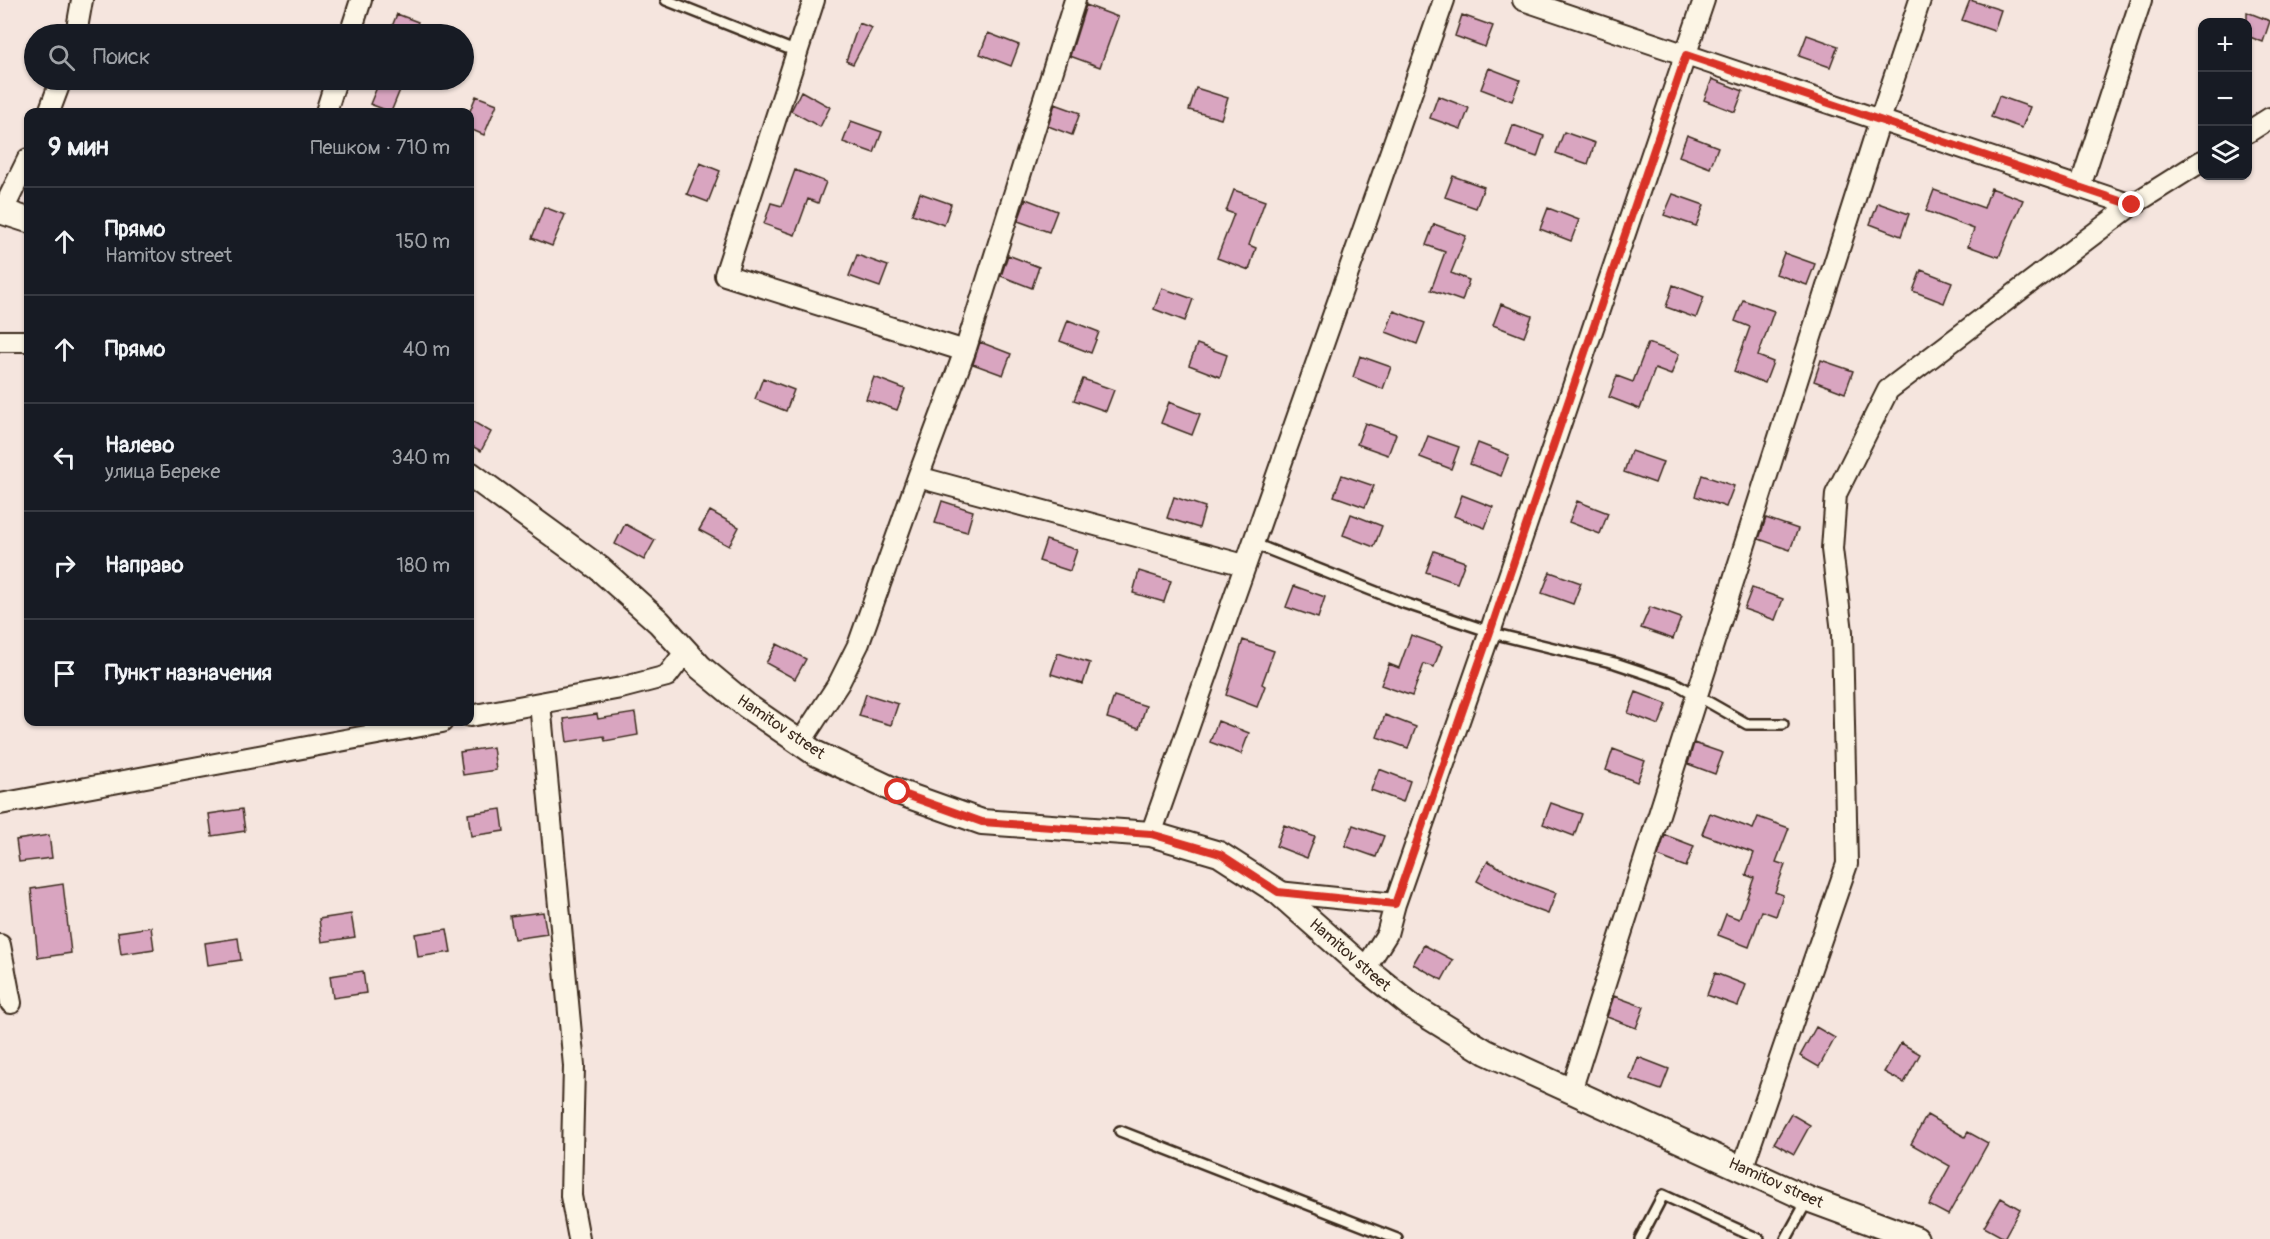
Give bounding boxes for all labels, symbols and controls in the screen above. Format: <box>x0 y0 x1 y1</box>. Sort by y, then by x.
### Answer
map controls <box>2198 18 2252 180</box>
button: + <box>2198 18 2252 72</box>
search box <box>24 24 474 90</box>
icon: search <box>45 41 78 74</box>
text: Поиск <box>93 43 150 71</box>
button: − <box>2198 72 2252 126</box>
button: layers <box>2198 126 2252 180</box>
text: 9 мин <box>48 131 109 163</box>
text: Пешком · 710 m <box>310 135 450 160</box>
route end <box>2118 191 2144 217</box>
text: Прямо <box>105 215 165 243</box>
icon: ahead <box>48 225 81 258</box>
text: 150 m <box>396 229 450 254</box>
text: Hamitov street <box>105 243 232 268</box>
icon: ahead <box>48 333 81 366</box>
text: Прямо <box>105 335 165 363</box>
text: 40 m <box>403 337 450 362</box>
text: Налево <box>105 431 174 459</box>
icon: left <box>48 441 81 474</box>
text: 340 m <box>391 445 450 470</box>
text: улица Береке <box>105 459 220 484</box>
icon: right <box>48 549 81 582</box>
text: Направо <box>105 551 184 579</box>
text: 180 m <box>396 553 450 578</box>
icon: arrive <box>48 657 81 690</box>
text: Пункт назначения <box>105 659 272 687</box>
street label: Hamitov street <box>733 690 829 764</box>
route start <box>884 778 910 804</box>
street label: Hamitov street <box>1305 914 1395 996</box>
street label: Hamitov street <box>1726 1153 1827 1213</box>

